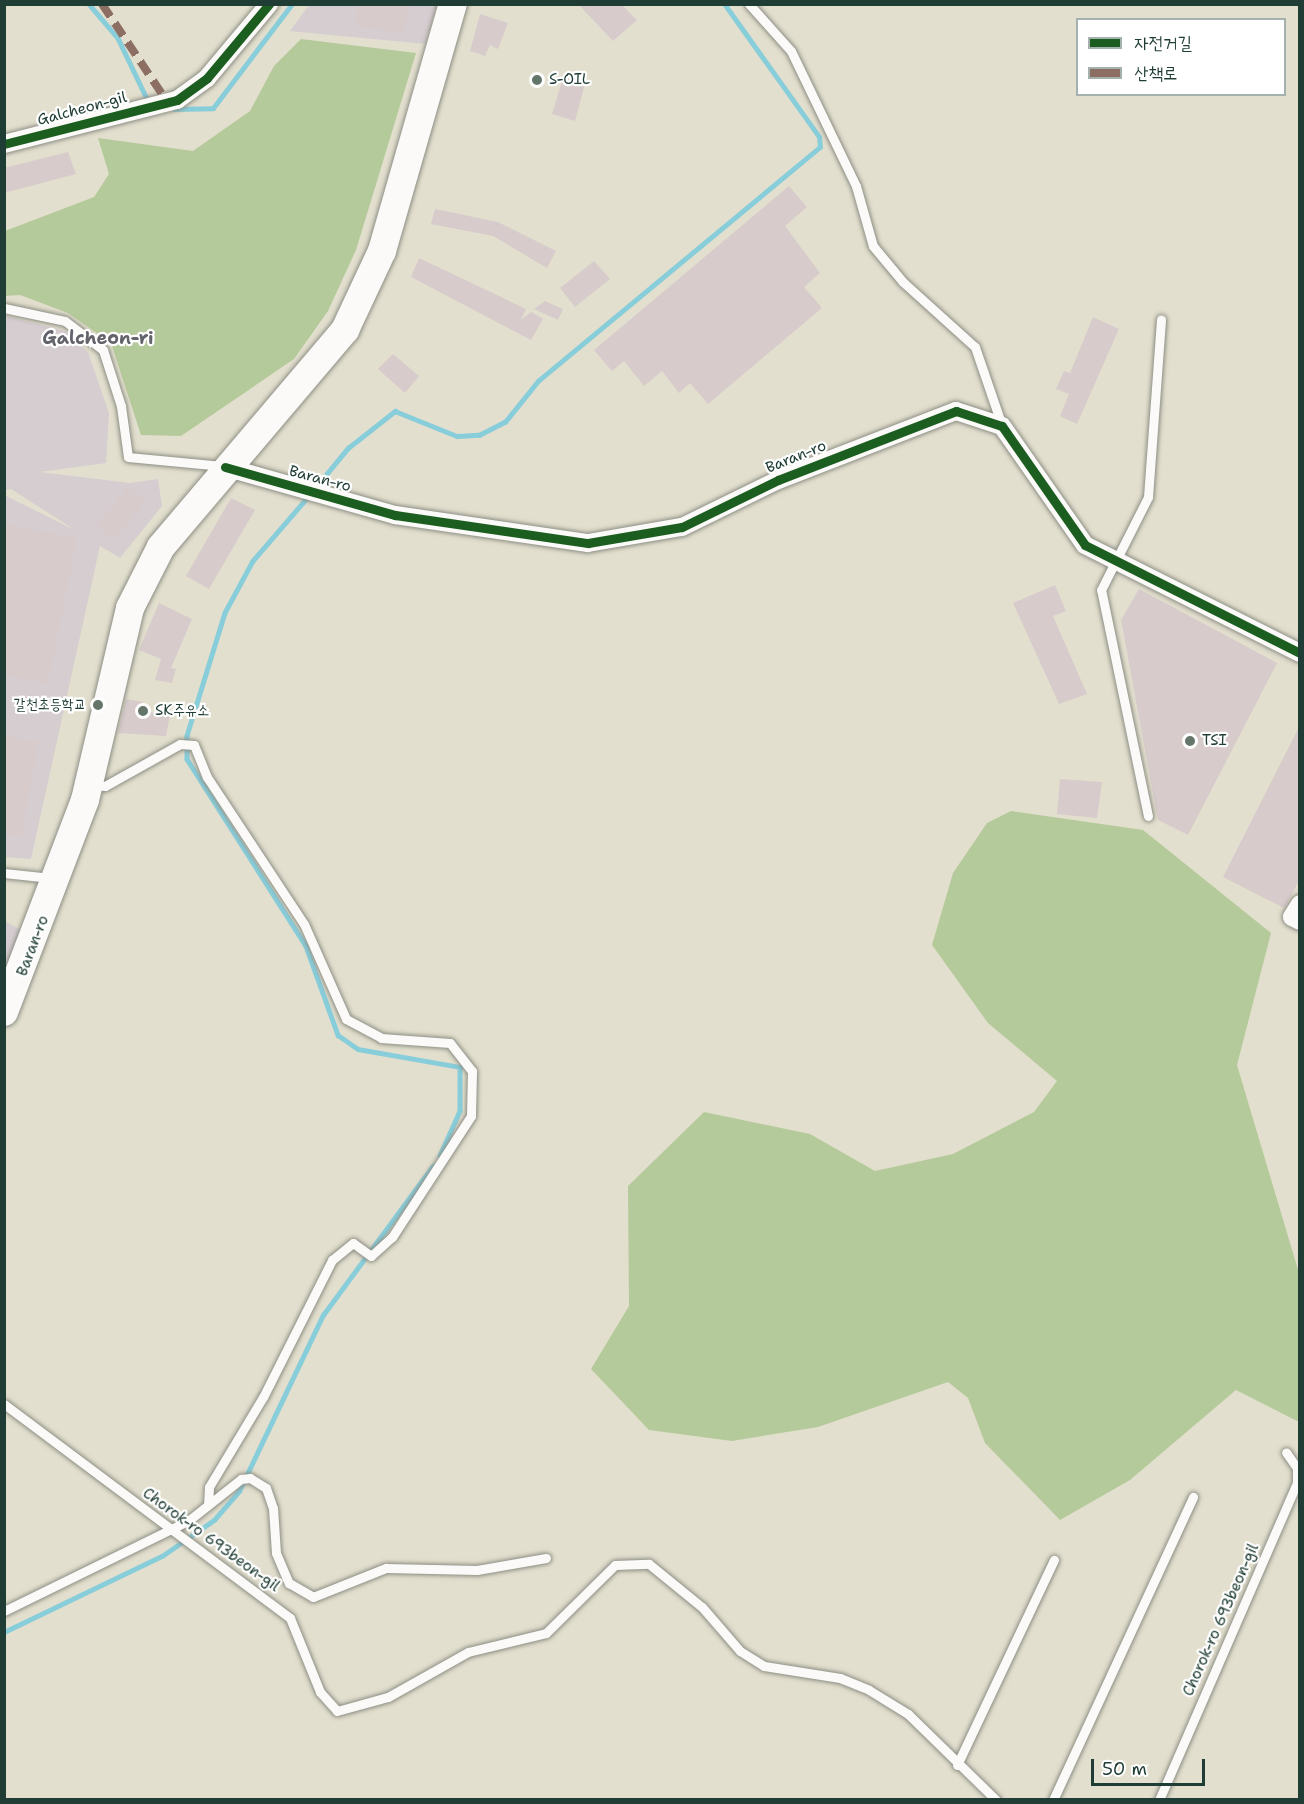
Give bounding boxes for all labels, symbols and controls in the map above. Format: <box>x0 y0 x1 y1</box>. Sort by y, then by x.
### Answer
legend <box>1076 18 1286 96</box>
text: 자전거길 <box>1134 31 1192 55</box>
text: 산책로 <box>1134 61 1177 85</box>
place label: S-OIL <box>549 71 590 89</box>
marker: S-OIL <box>530 73 544 87</box>
street label: Galcheon-gil <box>35 88 129 130</box>
district label: Galcheon-ri <box>42 327 154 349</box>
street label: Baran-ro <box>763 437 829 477</box>
street label: Baran-ro <box>287 462 353 496</box>
place label: 갈천초등학교 <box>14 696 86 714</box>
marker: 갈천초등학교 <box>91 698 105 712</box>
place label: SK주유소 <box>155 702 209 720</box>
marker: SK주유소 <box>136 704 150 718</box>
place label: TSI <box>1202 732 1227 750</box>
marker: TSI <box>1183 734 1197 748</box>
street label: Baran-ro <box>13 913 53 979</box>
street label: Chorok-ro 693beon-gil <box>139 1484 283 1596</box>
street label: Chorok-ro 693beon-gil <box>1179 1541 1263 1699</box>
scale bar <box>1094 1747 1208 1785</box>
text: 50 m <box>1102 1757 1147 1781</box>

